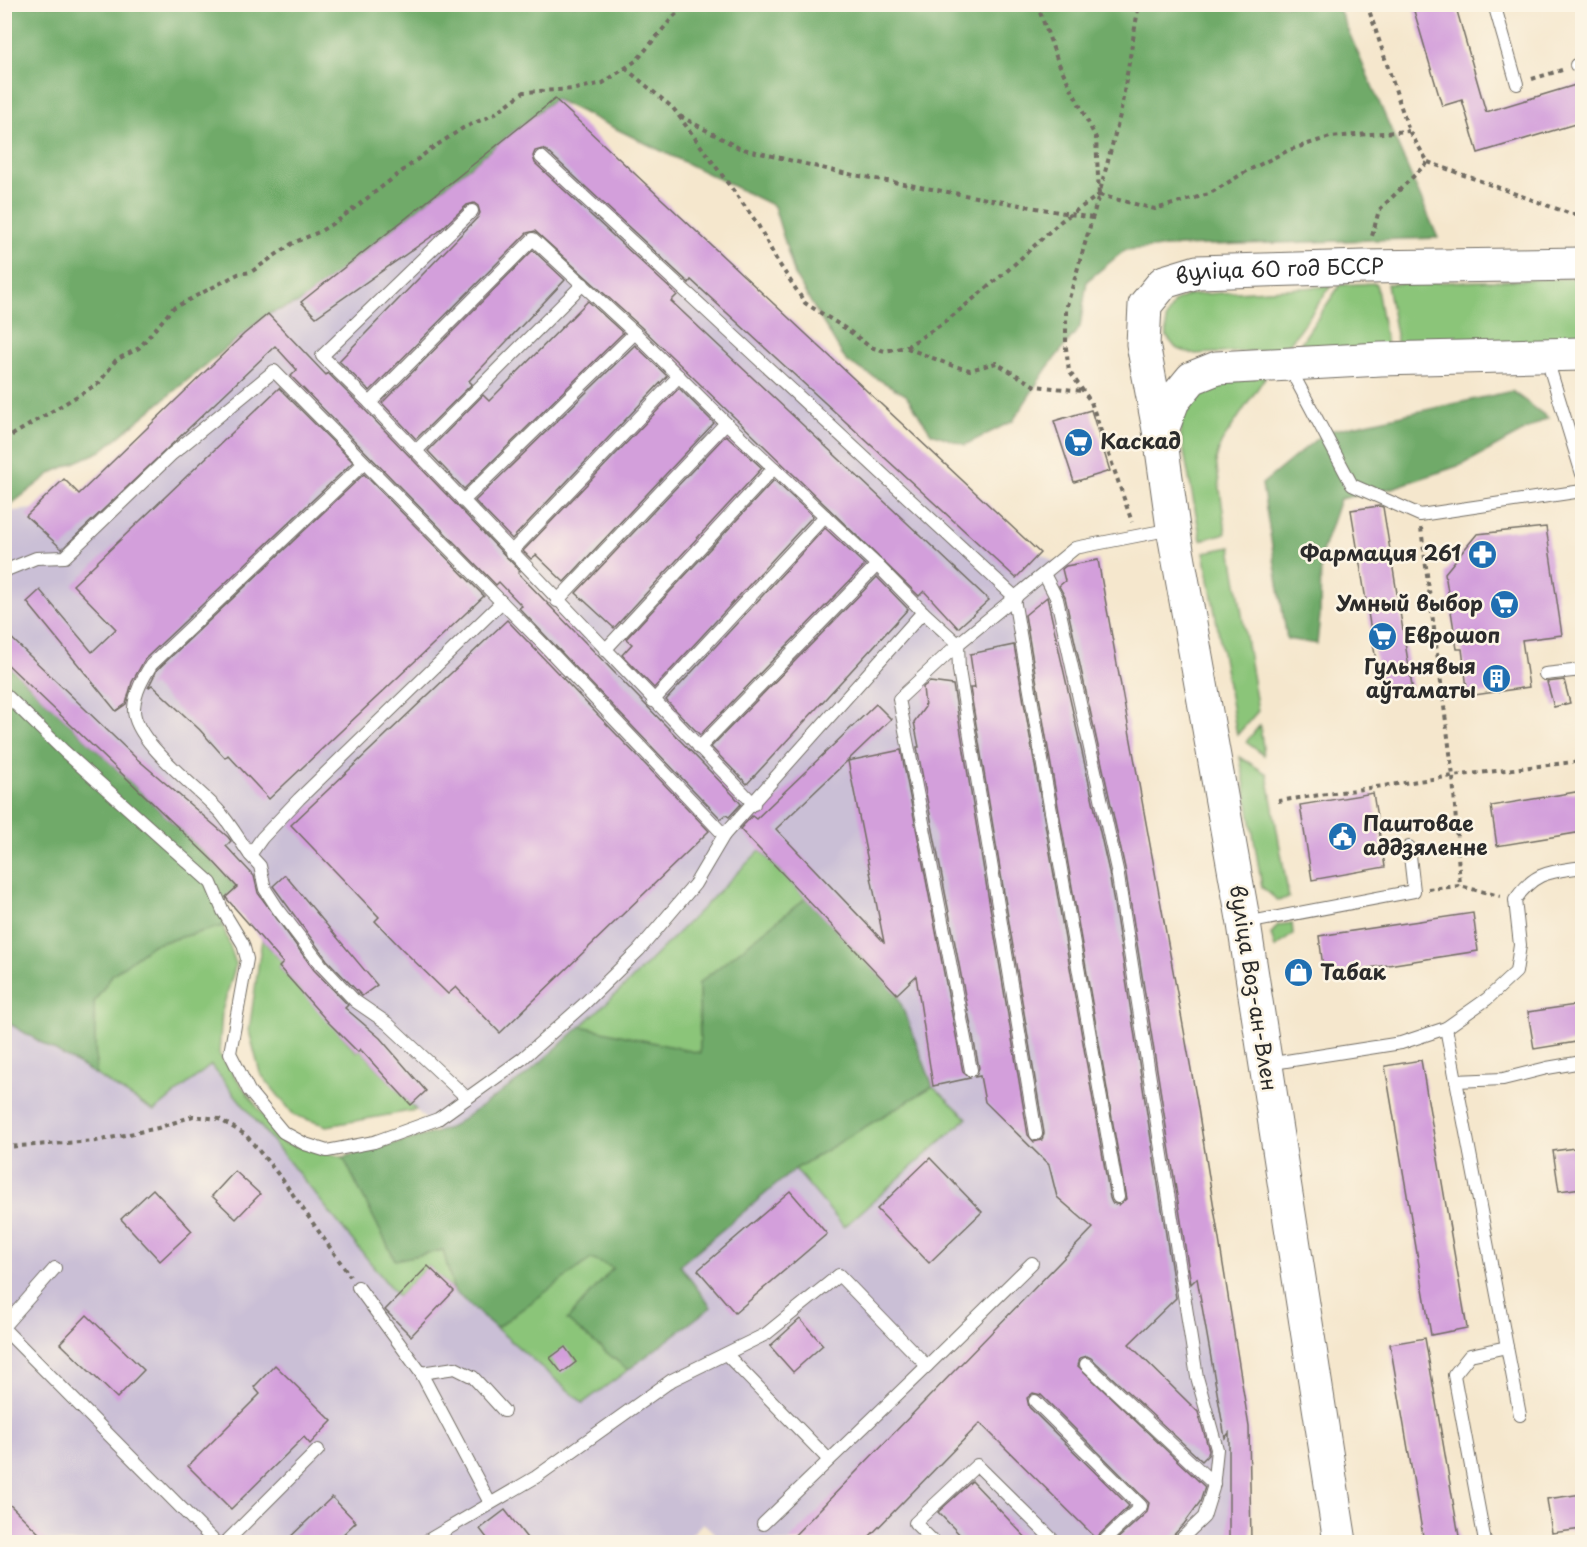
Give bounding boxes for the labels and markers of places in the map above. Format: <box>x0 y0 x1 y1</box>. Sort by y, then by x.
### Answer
place label: Каскад <box>1100 424 1181 456</box>
supermarket icon: Каскад <box>1063 426 1095 458</box>
place label: Фармация 261 <box>1300 536 1461 568</box>
pharmacy icon: Фармация 261 <box>1466 538 1498 570</box>
place label: Умный выбор <box>1335 586 1483 618</box>
supermarket icon: Умный выбор <box>1488 588 1520 620</box>
place label: Еврошоп <box>1404 618 1500 650</box>
supermarket icon: Еврошоп <box>1367 620 1399 652</box>
place label: Гульнявыя аўтаматы <box>1364 649 1476 705</box>
building icon: Гульнявыя аўтаматы <box>1481 663 1513 695</box>
place label: Паштовае аддзяленне <box>1363 806 1488 862</box>
public building icon: Паштовае аддзяленне <box>1326 820 1358 852</box>
place label: Табак <box>1320 955 1387 987</box>
shop icon: Табак <box>1283 957 1315 989</box>

